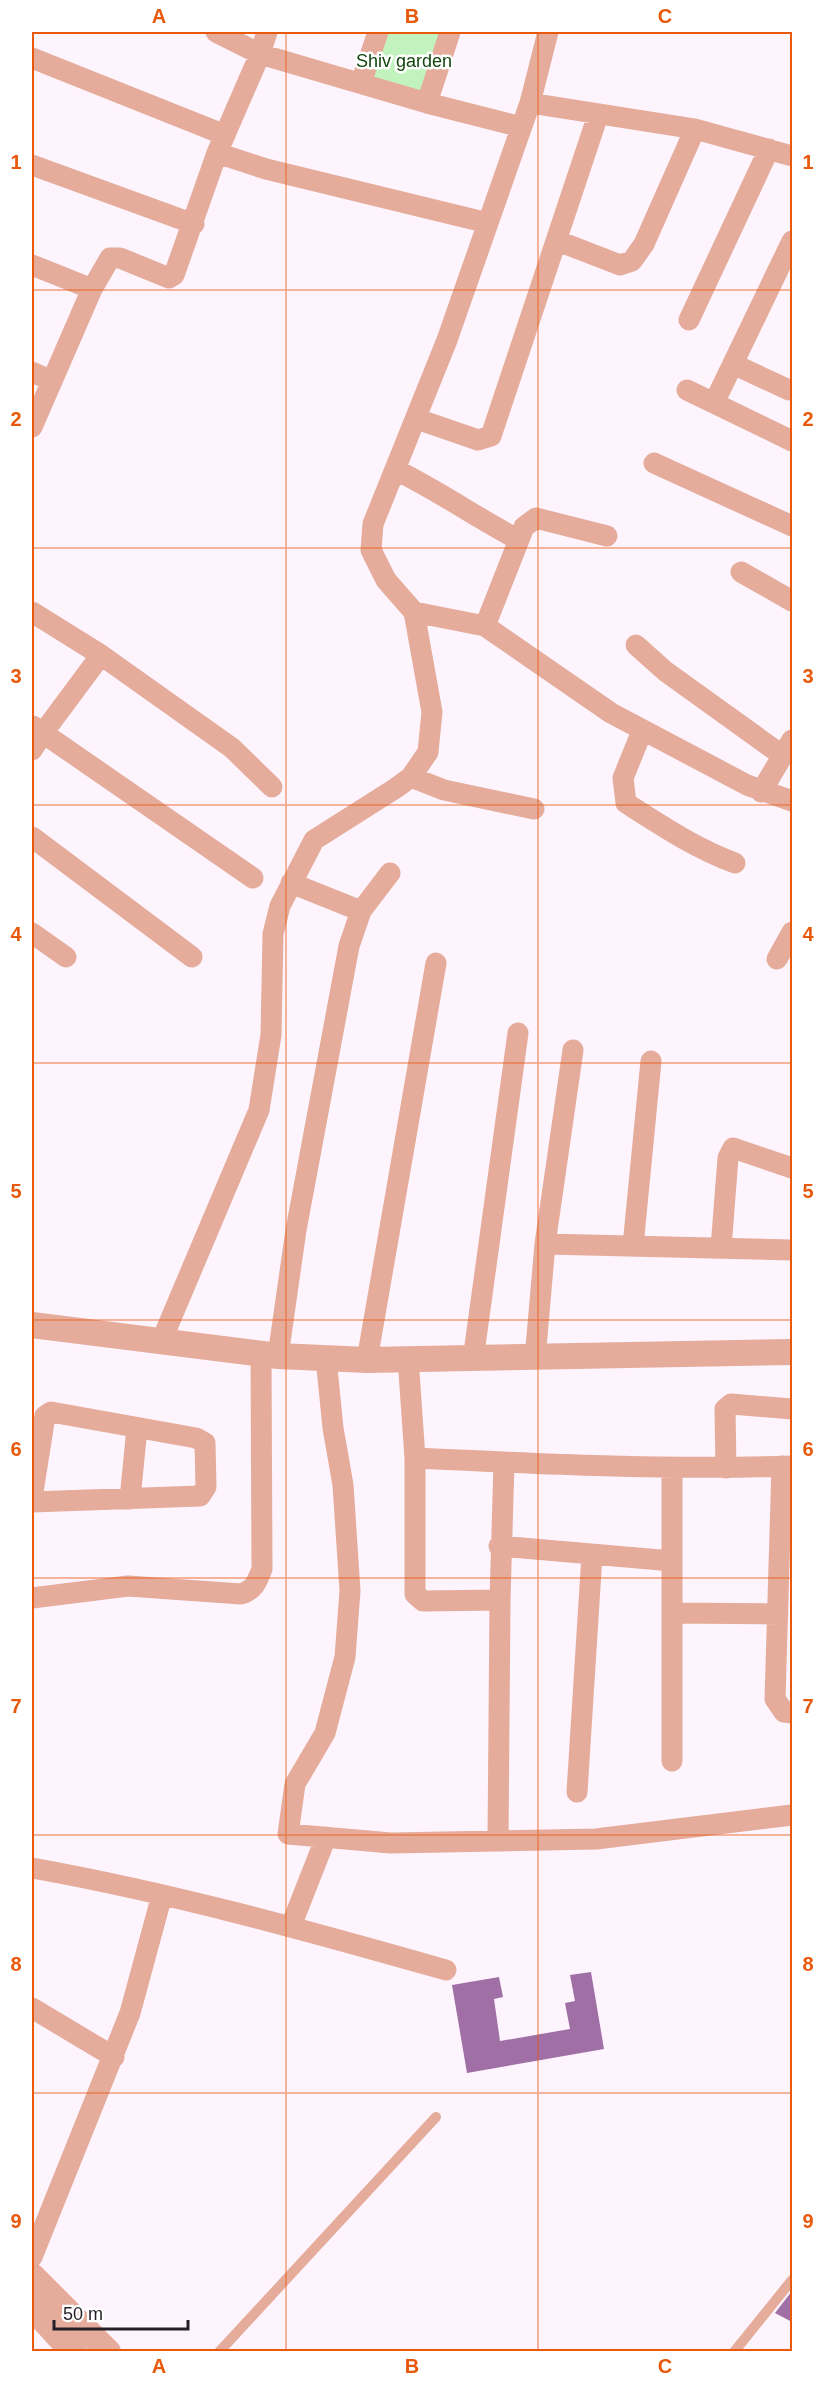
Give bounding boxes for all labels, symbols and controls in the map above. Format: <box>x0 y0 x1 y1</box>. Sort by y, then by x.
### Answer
text: A <box>152 5 166 27</box>
text: B <box>405 5 419 27</box>
text: C <box>658 5 672 27</box>
park label: Shiv garden <box>356 51 452 71</box>
text: 1 <box>10 151 22 173</box>
text: 1 <box>802 151 814 173</box>
text: 2 <box>10 408 22 430</box>
text: 2 <box>802 408 814 430</box>
text: 3 <box>10 665 22 687</box>
text: 3 <box>802 665 814 687</box>
text: 4 <box>10 923 22 945</box>
text: 4 <box>802 923 814 945</box>
text: 5 <box>10 1180 22 1202</box>
text: 5 <box>802 1180 814 1202</box>
text: 6 <box>10 1438 22 1460</box>
text: 6 <box>802 1438 814 1460</box>
text: 7 <box>10 1695 22 1717</box>
text: 7 <box>802 1695 814 1717</box>
text: 8 <box>10 1953 22 1975</box>
text: 8 <box>802 1953 814 1975</box>
text: 9 <box>10 2210 22 2232</box>
text: 9 <box>802 2210 814 2232</box>
scale bar <box>54 2293 188 2331</box>
text: 50 m <box>63 2304 103 2324</box>
text: A <box>152 2355 166 2377</box>
text: B <box>405 2355 419 2377</box>
text: C <box>658 2355 672 2377</box>

